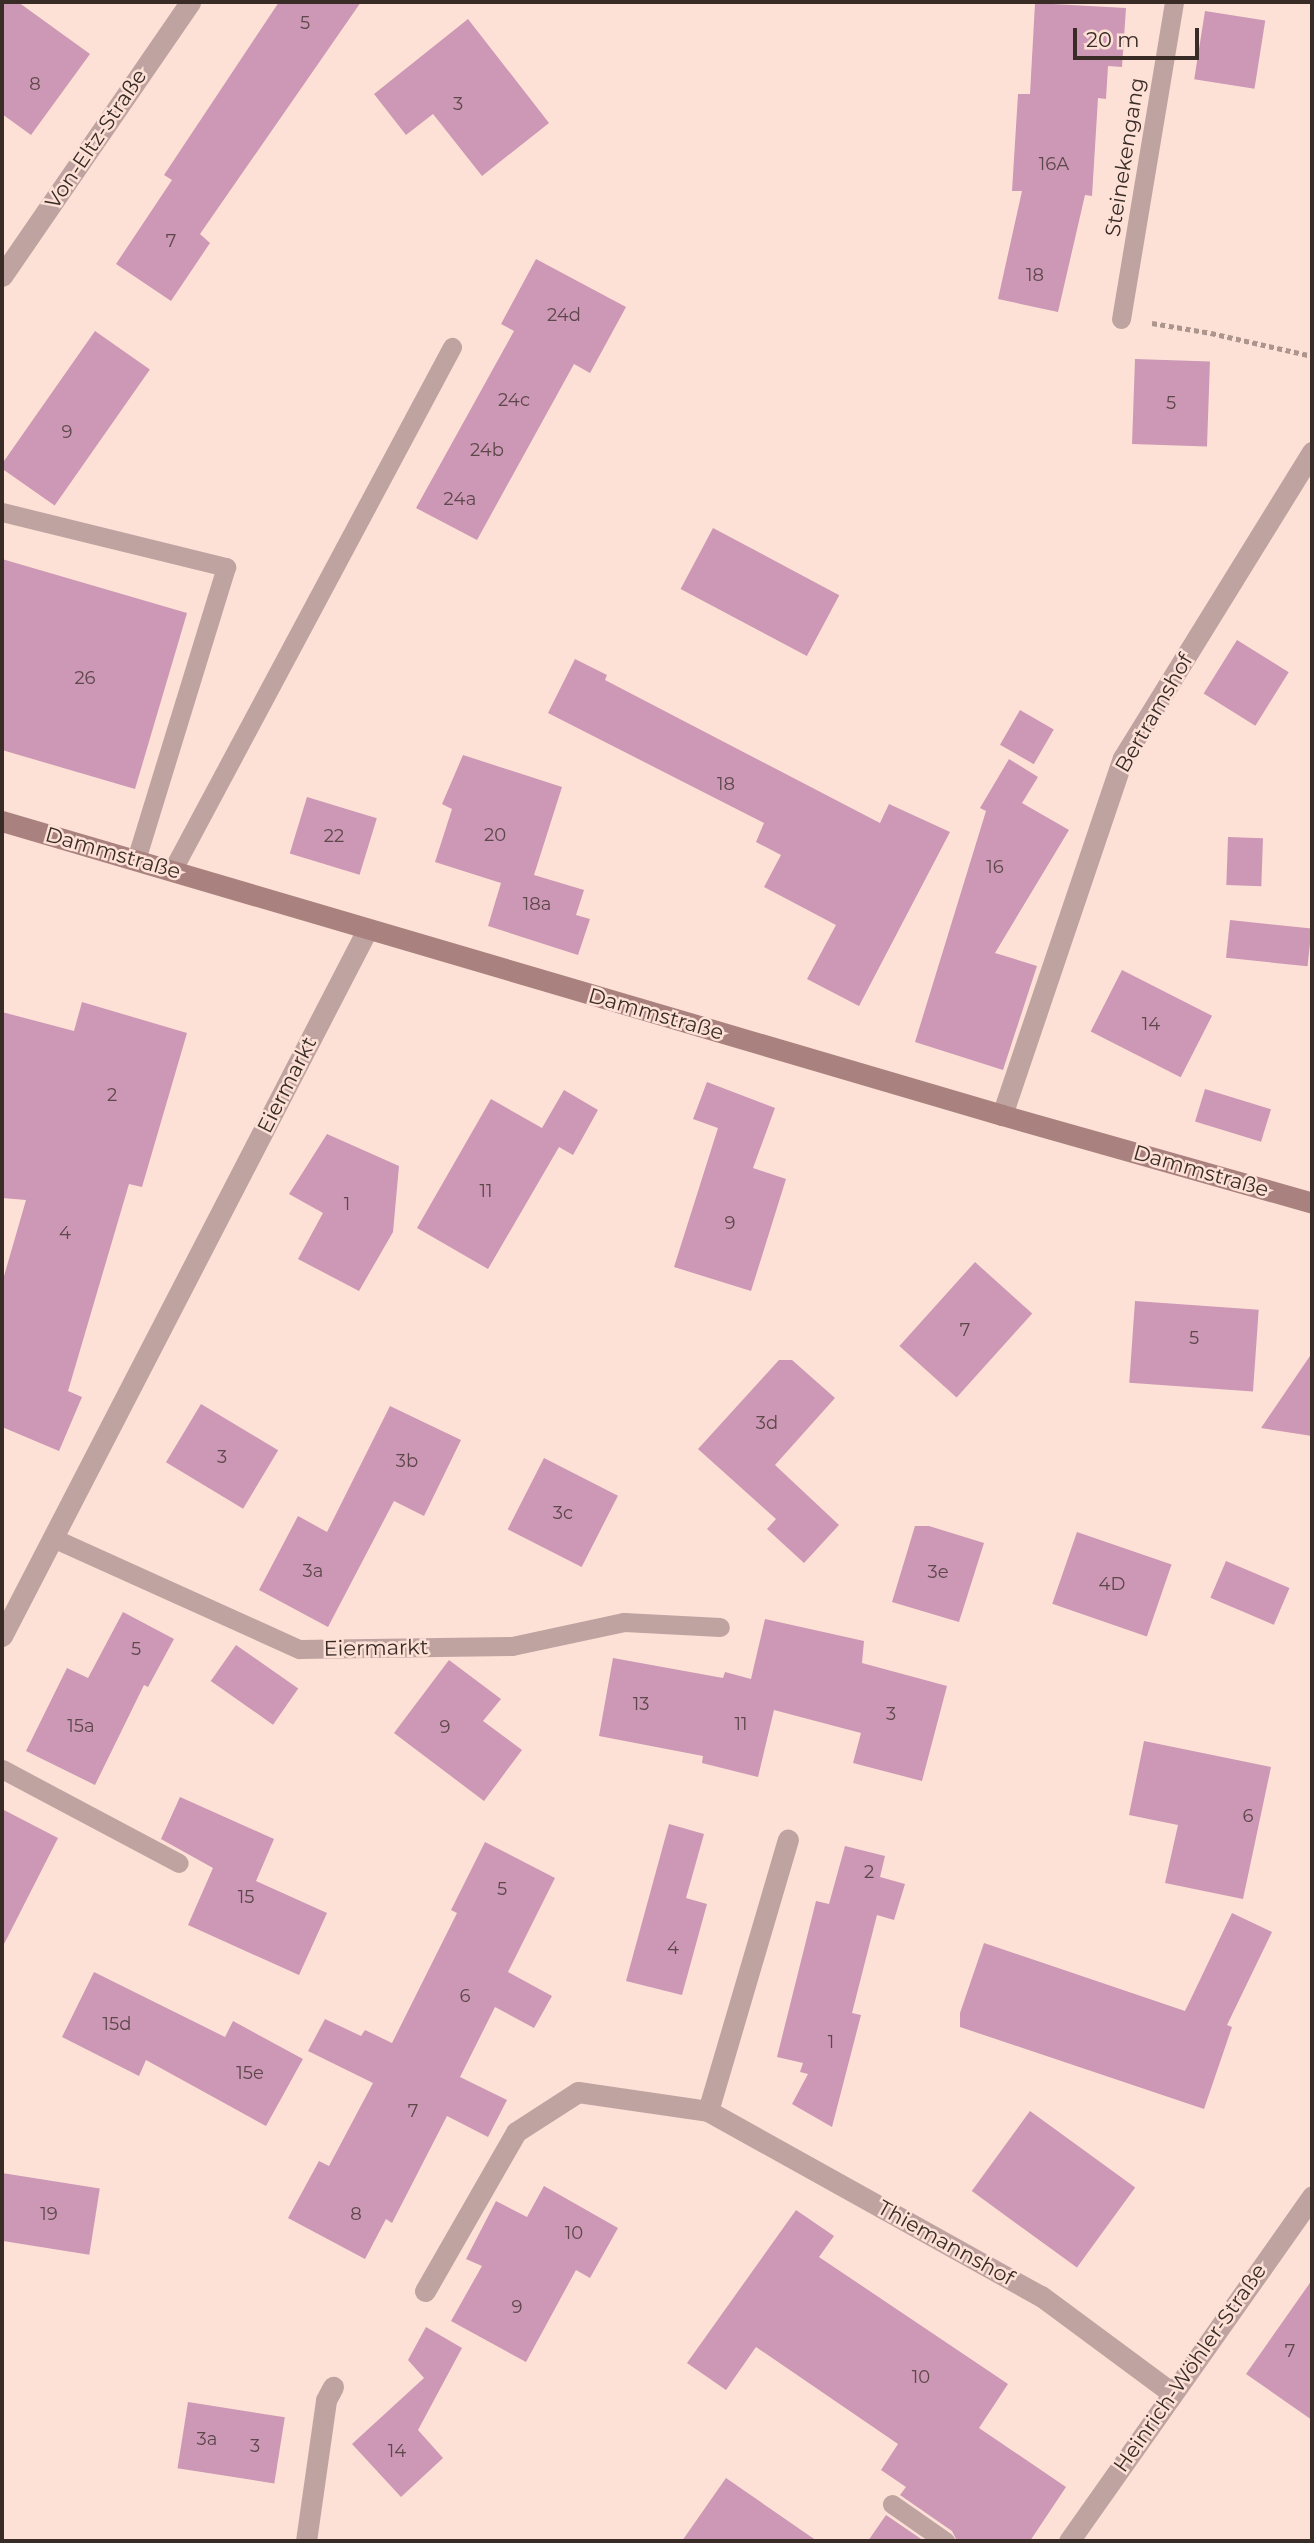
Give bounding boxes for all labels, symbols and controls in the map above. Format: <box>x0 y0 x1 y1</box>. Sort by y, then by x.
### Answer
house number: 5 <box>300 12 310 34</box>
scale bar <box>1076 14 1202 58</box>
text: 20 m <box>1086 27 1140 52</box>
street label: Von-Eltz-Straße <box>40 64 152 214</box>
house number: 8 <box>29 73 41 95</box>
street label: Steinekengang <box>1100 76 1150 238</box>
house number: 3 <box>453 93 463 115</box>
house number: 16A <box>1039 153 1069 175</box>
house number: 7 <box>166 230 176 252</box>
house number: 18 <box>1026 264 1044 286</box>
house number: 24d <box>547 304 581 326</box>
house number: 24c <box>498 389 530 411</box>
house number: 5 <box>1166 392 1176 414</box>
house number: 9 <box>62 421 72 443</box>
house number: 24b <box>470 439 504 461</box>
house number: 24a <box>444 488 476 510</box>
street label: Bertramshof <box>1110 649 1198 777</box>
house number: 26 <box>74 667 96 689</box>
house number: 18 <box>717 773 735 795</box>
street label: Dammstraße <box>42 822 184 884</box>
house number: 20 <box>484 824 506 846</box>
house number: 22 <box>324 825 344 847</box>
house number: 16 <box>986 856 1004 878</box>
house number: 18a <box>523 893 551 915</box>
street label: Dammstraße <box>585 983 727 1045</box>
house number: 14 <box>1142 1013 1160 1035</box>
street label: Eiermarkt <box>252 1033 322 1137</box>
house number: 2 <box>107 1084 117 1106</box>
street label: Dammstraße <box>1130 1140 1272 1202</box>
house number: 11 <box>480 1180 492 1202</box>
house number: 1 <box>344 1193 350 1215</box>
house number: 9 <box>725 1212 735 1234</box>
house number: 4 <box>59 1222 71 1244</box>
house number: 7 <box>960 1319 970 1341</box>
house number: 5 <box>1189 1327 1199 1349</box>
house number: 3d <box>756 1412 778 1434</box>
house number: 3 <box>217 1446 227 1468</box>
house number: 3b <box>396 1450 418 1472</box>
house number: 3c <box>553 1502 573 1524</box>
house number: 3a <box>303 1560 323 1582</box>
house number: 3e <box>927 1561 949 1583</box>
house number: 4D <box>1099 1573 1125 1595</box>
street label: Eiermarkt <box>323 1634 429 1662</box>
house number: 5 <box>131 1638 141 1660</box>
house number: 13 <box>633 1693 649 1715</box>
house number: 3 <box>886 1703 896 1725</box>
house number: 11 <box>735 1713 747 1735</box>
house number: 15a <box>67 1715 95 1737</box>
house number: 9 <box>440 1716 450 1738</box>
house number: 6 <box>1243 1805 1253 1827</box>
house number: 2 <box>864 1861 874 1883</box>
house number: 5 <box>497 1878 507 1900</box>
house number: 15 <box>238 1886 254 1908</box>
house number: 4 <box>667 1937 679 1959</box>
house number: 6 <box>460 1985 470 2007</box>
house number: 15d <box>103 2013 131 2035</box>
house number: 1 <box>828 2031 834 2053</box>
house number: 15e <box>236 2062 264 2084</box>
house number: 7 <box>408 2100 418 2122</box>
street label: Thiemannshof <box>873 2195 1019 2291</box>
house number: 19 <box>40 2203 58 2225</box>
house number: 8 <box>350 2203 362 2225</box>
house number: 10 <box>565 2222 583 2244</box>
street label: Heinrich-Wöhler-Straße <box>1108 2259 1272 2477</box>
house number: 9 <box>512 2296 522 2318</box>
house number: 7 <box>1285 2340 1295 2362</box>
house number: 10 <box>912 2366 930 2388</box>
house number: 3a <box>197 2428 217 2450</box>
house number: 3 <box>250 2435 260 2457</box>
house number: 14 <box>388 2440 406 2462</box>

